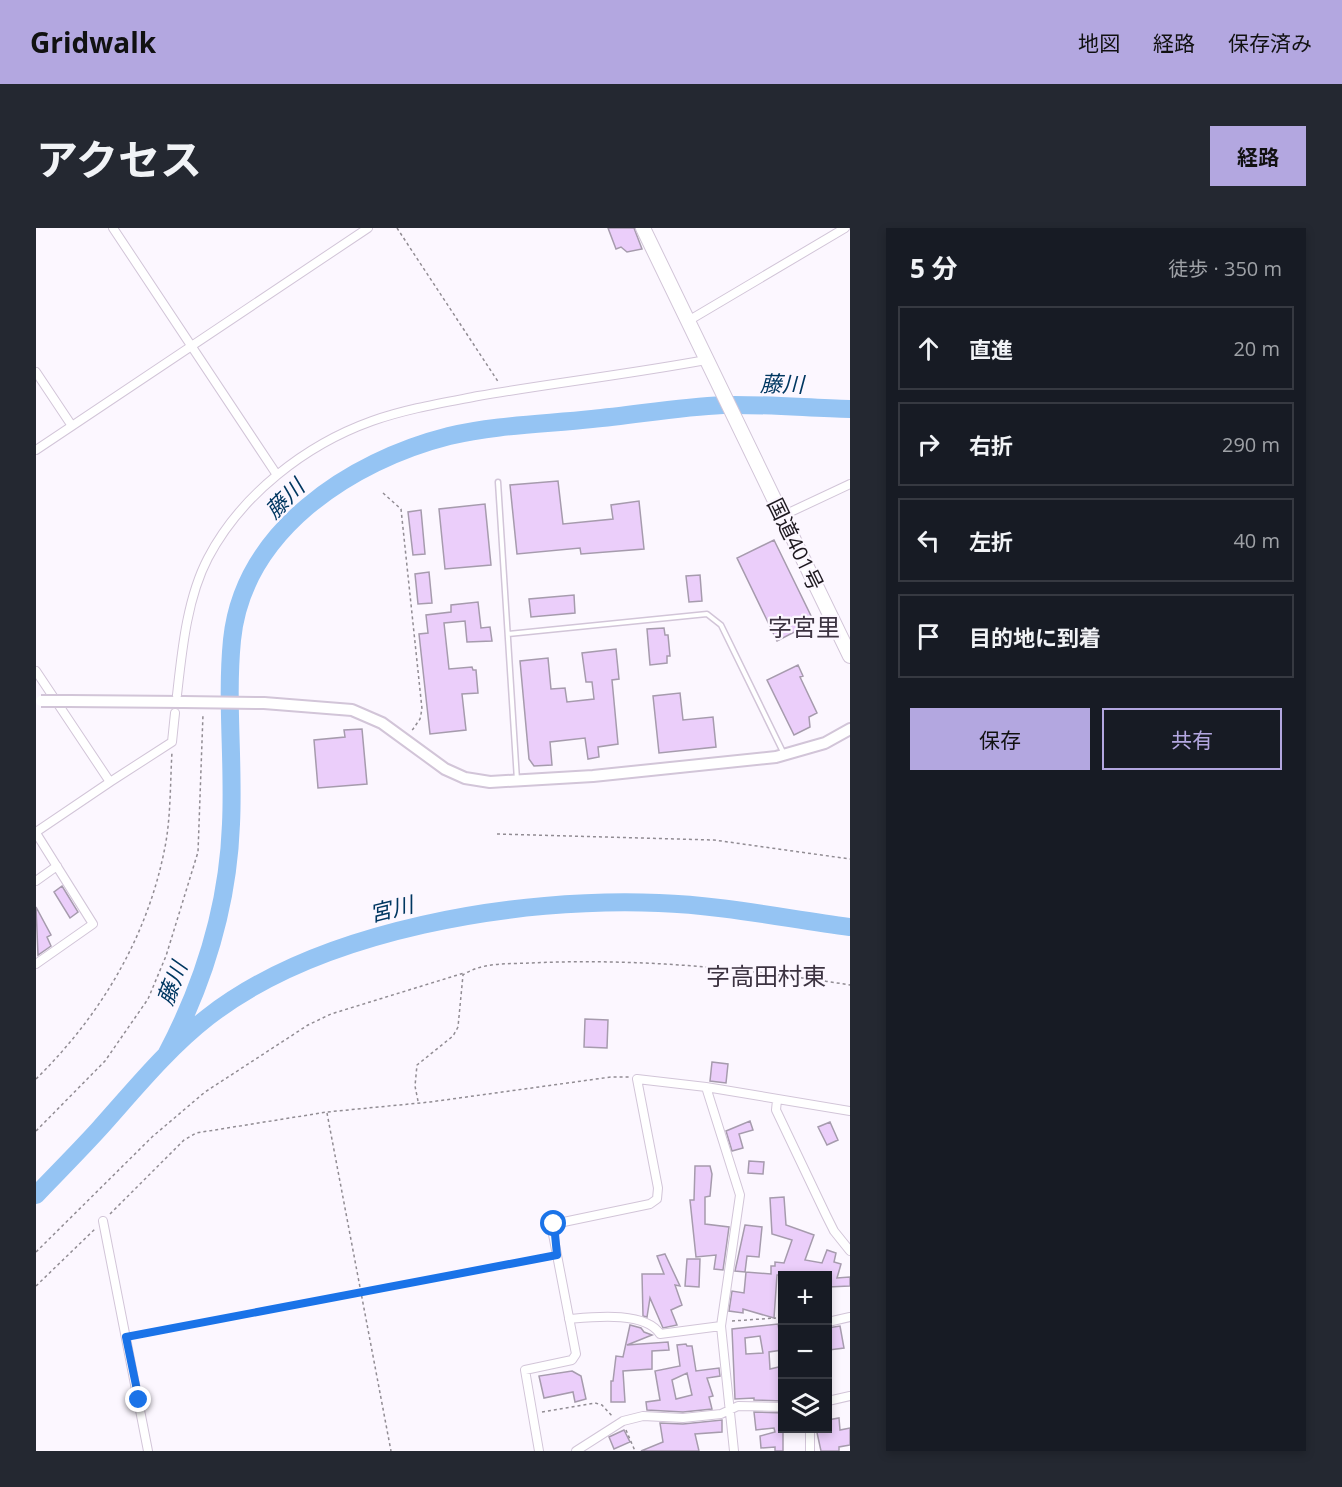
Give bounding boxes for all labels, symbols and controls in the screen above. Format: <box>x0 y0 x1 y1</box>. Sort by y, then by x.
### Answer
text: Gridwalk <box>30 23 156 61</box>
text: 地図 <box>1078 29 1120 57</box>
text: 経路 <box>1153 29 1195 57</box>
text: 保存済み <box>1228 29 1312 57</box>
button: 経路 <box>1210 126 1306 186</box>
text: アクセス <box>36 130 202 187</box>
text: 5 分 <box>910 250 958 286</box>
text: 徒歩 · 350 m <box>1168 255 1282 282</box>
icon: ahead <box>912 332 945 365</box>
text: 直進 <box>969 334 1013 364</box>
text: 20 m <box>1233 335 1280 362</box>
water label: 藤川 <box>760 368 806 398</box>
icon: right <box>912 428 945 461</box>
text: 右折 <box>969 430 1013 460</box>
text: 290 m <box>1222 431 1280 458</box>
water label: 藤川 <box>258 470 312 524</box>
street label: 国道401号 <box>762 493 830 595</box>
icon: left <box>912 524 945 557</box>
text: 左折 <box>969 526 1013 556</box>
text: 40 m <box>1233 527 1280 554</box>
district label: 字宮里 <box>768 610 840 643</box>
icon: arrive <box>912 620 945 653</box>
text: 目的地に到着 <box>969 622 1101 652</box>
button: 保存 <box>910 708 1090 770</box>
button: 共有 <box>1102 708 1282 770</box>
water label: 宮川 <box>366 888 418 928</box>
water label: 藤川 <box>149 955 194 1009</box>
district label: 字高田村東 <box>706 959 826 992</box>
route start <box>540 1210 566 1236</box>
map controls <box>778 1271 832 1433</box>
button: + <box>778 1271 832 1325</box>
button: − <box>778 1325 832 1379</box>
button: layers <box>778 1379 832 1433</box>
route end <box>125 1386 151 1412</box>

